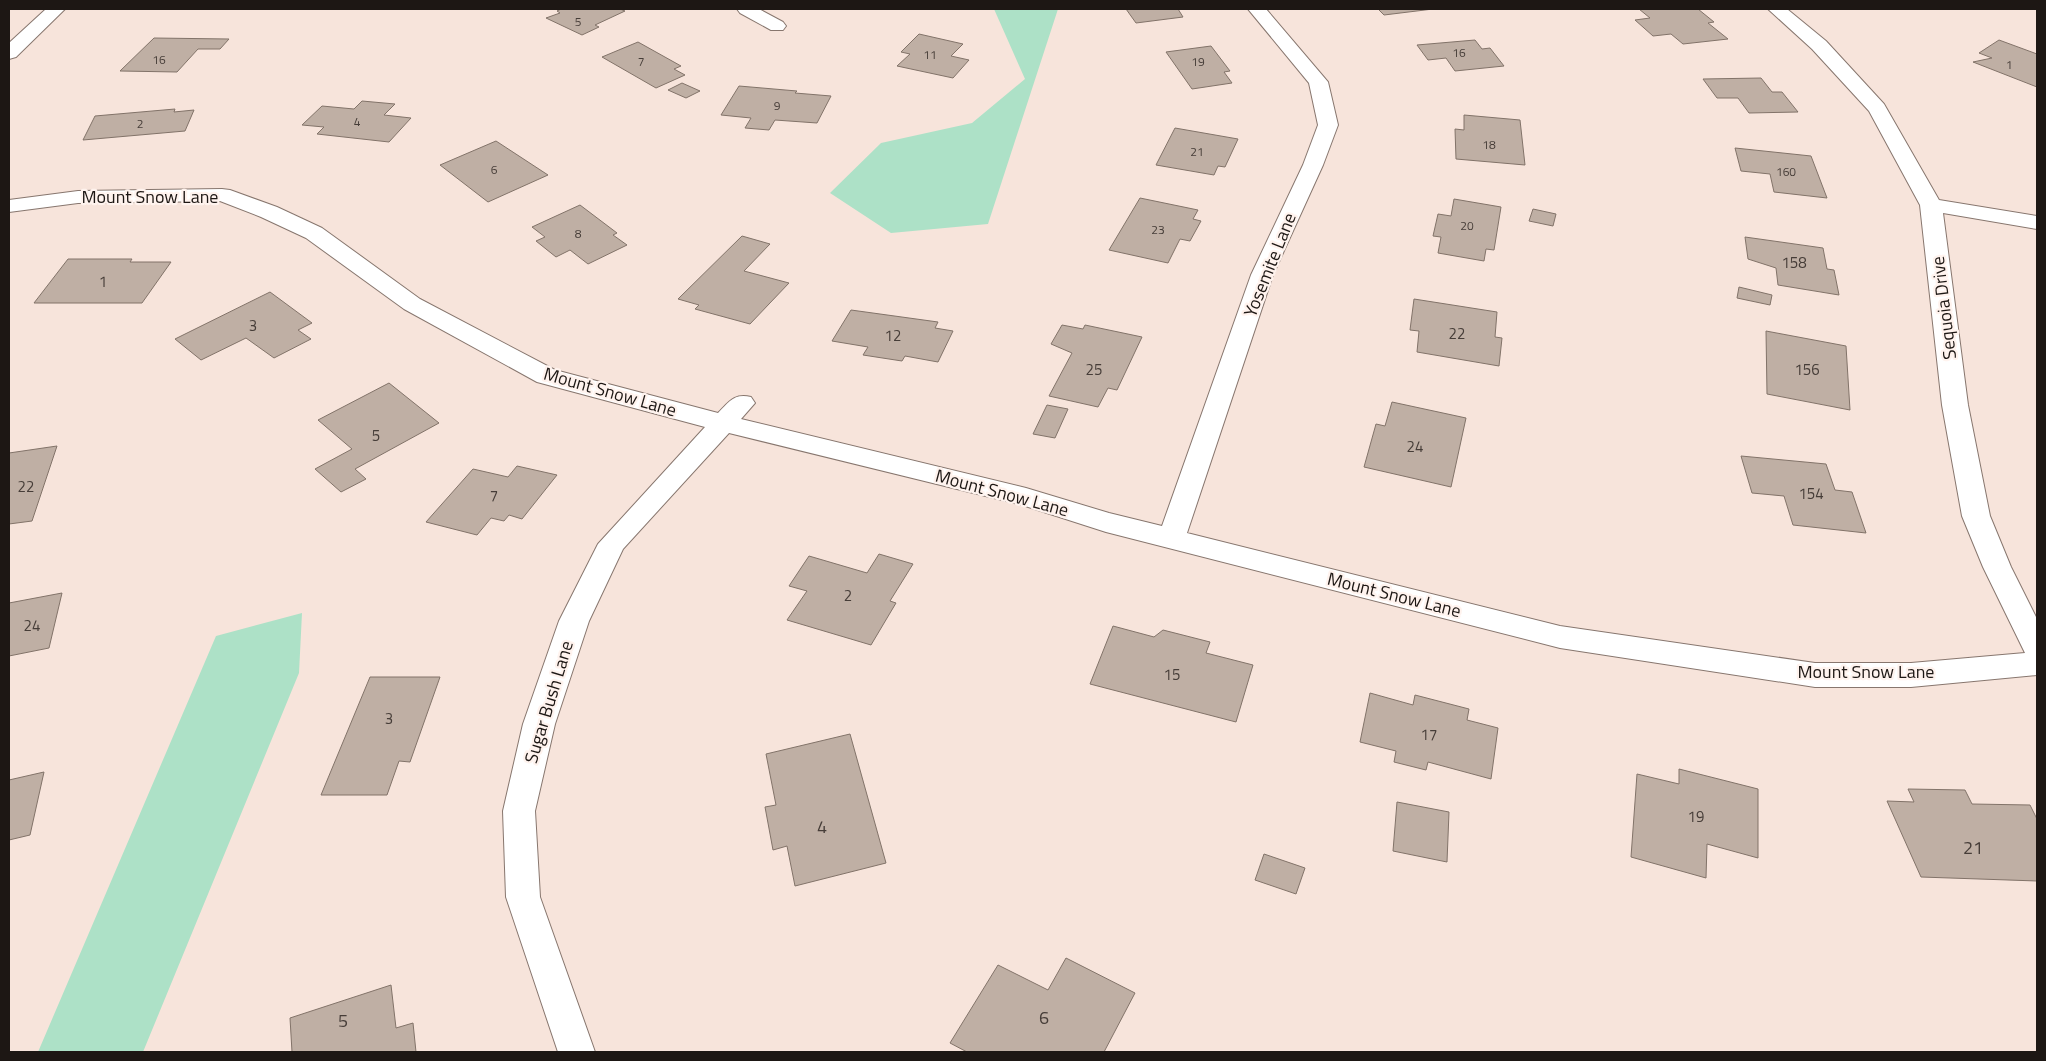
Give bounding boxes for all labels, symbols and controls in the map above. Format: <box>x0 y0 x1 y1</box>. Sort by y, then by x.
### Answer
house number: 5 <box>575 12 582 31</box>
house number: 16 <box>1452 43 1466 62</box>
house number: 11 <box>923 45 937 64</box>
house number: 16 <box>152 50 166 69</box>
house number: 7 <box>638 52 644 71</box>
house number: 19 <box>1191 52 1205 71</box>
house number: 1 <box>2006 55 2012 74</box>
house number: 9 <box>774 96 781 115</box>
house number: 4 <box>354 112 361 131</box>
house number: 2 <box>137 114 143 133</box>
house number: 18 <box>1482 135 1496 154</box>
house number: 21 <box>1190 142 1204 161</box>
house number: 6 <box>491 160 498 179</box>
house number: 160 <box>1776 162 1796 181</box>
street label: Mount Snow Lane <box>82 183 218 210</box>
street label: Yosemite Lane <box>1236 209 1303 321</box>
house number: 20 <box>1460 216 1474 235</box>
house number: 23 <box>1151 220 1165 239</box>
house number: 8 <box>575 224 582 243</box>
house number: 158 <box>1781 251 1807 274</box>
street label: Sequoia Drive <box>1924 255 1963 361</box>
house number: 1 <box>99 270 107 293</box>
house number: 3 <box>249 314 257 337</box>
house number: 22 <box>1449 322 1465 345</box>
house number: 12 <box>885 324 901 347</box>
house number: 25 <box>1086 358 1102 381</box>
house number: 156 <box>1794 358 1820 381</box>
street label: Mount Snow Lane <box>541 360 680 423</box>
house number: 5 <box>372 424 380 447</box>
house number: 24 <box>1407 435 1423 458</box>
street label: Mount Snow Lane <box>933 462 1072 523</box>
house number: 22 <box>18 475 34 498</box>
house number: 154 <box>1798 482 1824 505</box>
house number: 7 <box>490 484 498 507</box>
street label: Mount Snow Lane <box>1324 565 1464 624</box>
house number: 2 <box>844 584 852 607</box>
house number: 24 <box>24 614 40 637</box>
street label: Sugar Bush Lane <box>517 637 580 766</box>
street label: Mount Snow Lane <box>1798 658 1934 685</box>
house number: 15 <box>1164 663 1180 686</box>
house number: 3 <box>385 707 393 730</box>
house number: 17 <box>1421 723 1437 746</box>
house number: 19 <box>1688 805 1704 828</box>
house number: 4 <box>817 813 827 840</box>
house number: 21 <box>1963 834 1983 861</box>
house number: 6 <box>1039 1004 1049 1031</box>
house number: 5 <box>338 1007 348 1034</box>

